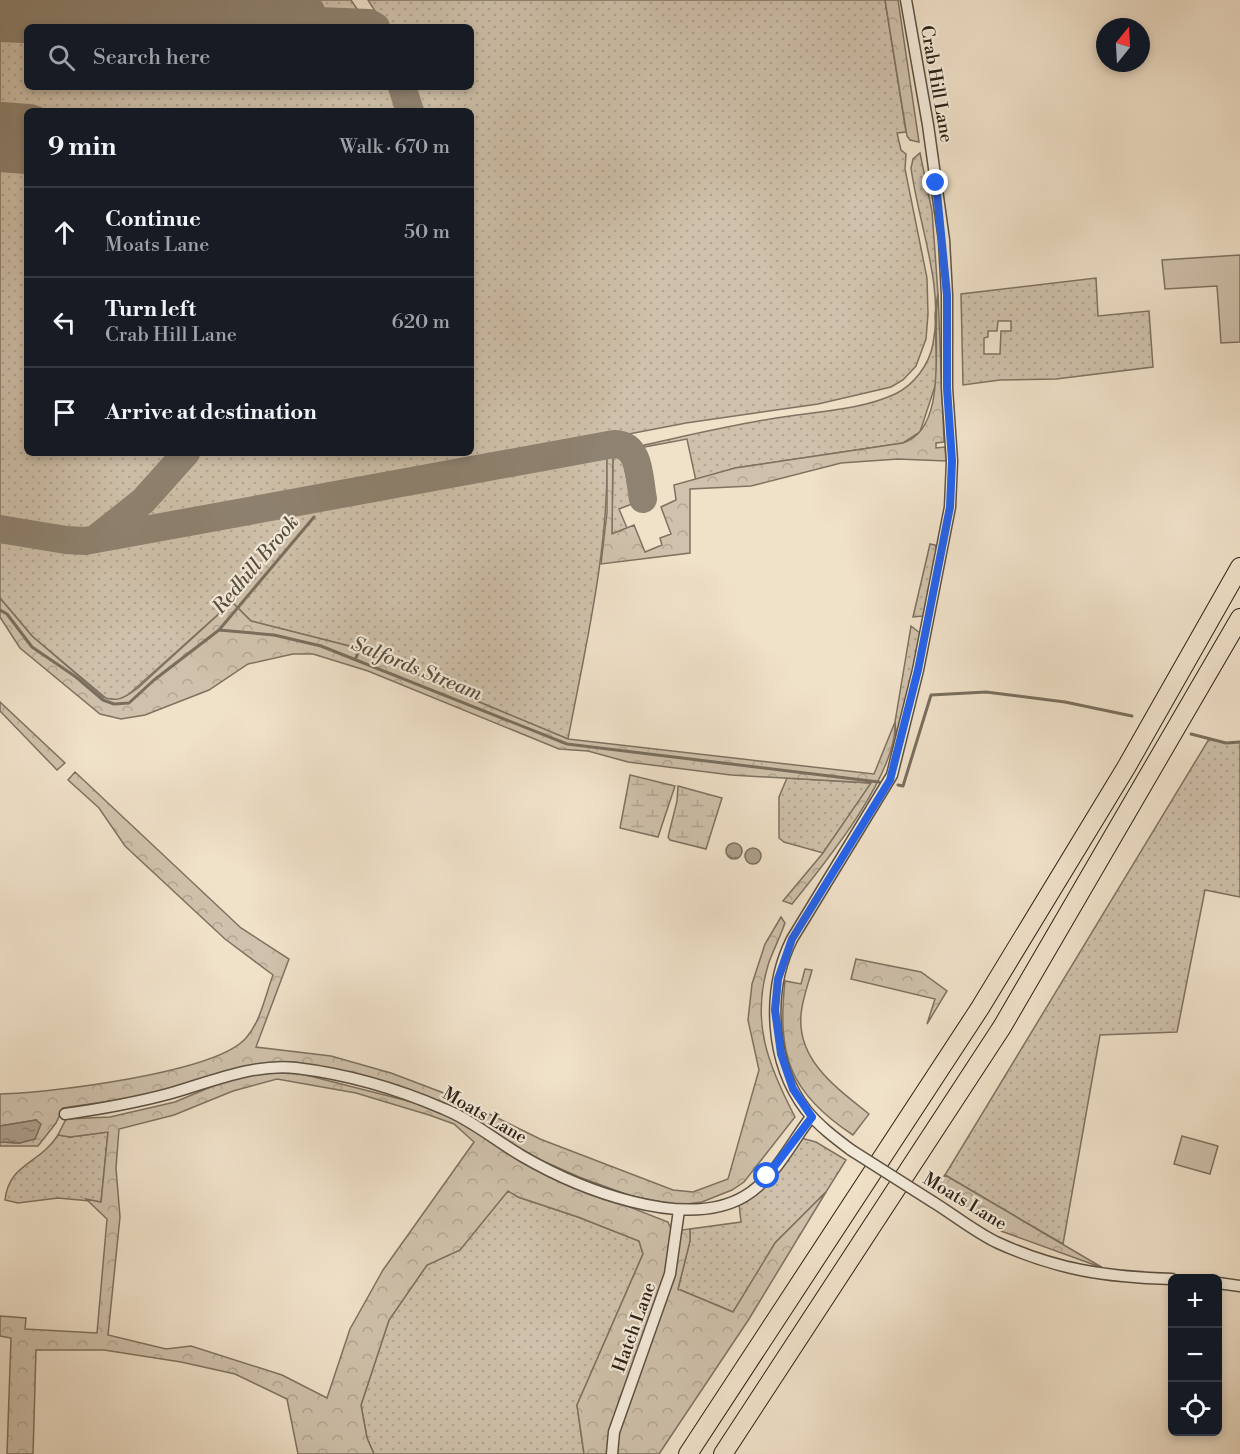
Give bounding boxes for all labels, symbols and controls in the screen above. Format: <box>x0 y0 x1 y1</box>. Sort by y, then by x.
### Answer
north arrow <box>1096 18 1150 72</box>
search box <box>24 24 474 90</box>
street label: Crab Hill Lane <box>915 24 958 145</box>
icon: search <box>45 41 78 74</box>
text: Search here <box>93 44 210 71</box>
text: 9 min <box>48 131 116 163</box>
text: Walk · 670 m <box>340 135 450 160</box>
route end <box>922 169 948 195</box>
text: Continue <box>105 206 201 233</box>
icon: ahead <box>48 216 81 249</box>
text: 50 m <box>404 220 450 245</box>
text: Moats Lane <box>105 233 209 258</box>
text: Turn left <box>105 296 196 323</box>
icon: left <box>48 306 81 339</box>
text: 620 m <box>392 310 450 335</box>
text: Crab Hill Lane <box>105 323 237 348</box>
icon: arrive <box>48 396 81 429</box>
text: Arrive at destination <box>105 399 317 426</box>
water label: Redhill Brook <box>207 510 305 620</box>
water label: Salfords Stream <box>347 632 486 707</box>
street label: Moats Lane <box>438 1082 531 1149</box>
route start <box>753 1162 779 1188</box>
street label: Moats Lane <box>919 1167 1011 1235</box>
map controls <box>1168 1274 1222 1436</box>
button: + <box>1168 1274 1222 1328</box>
street label: Hatch Lane <box>608 1279 661 1375</box>
button: − <box>1168 1328 1222 1382</box>
button: locate <box>1168 1382 1222 1436</box>

